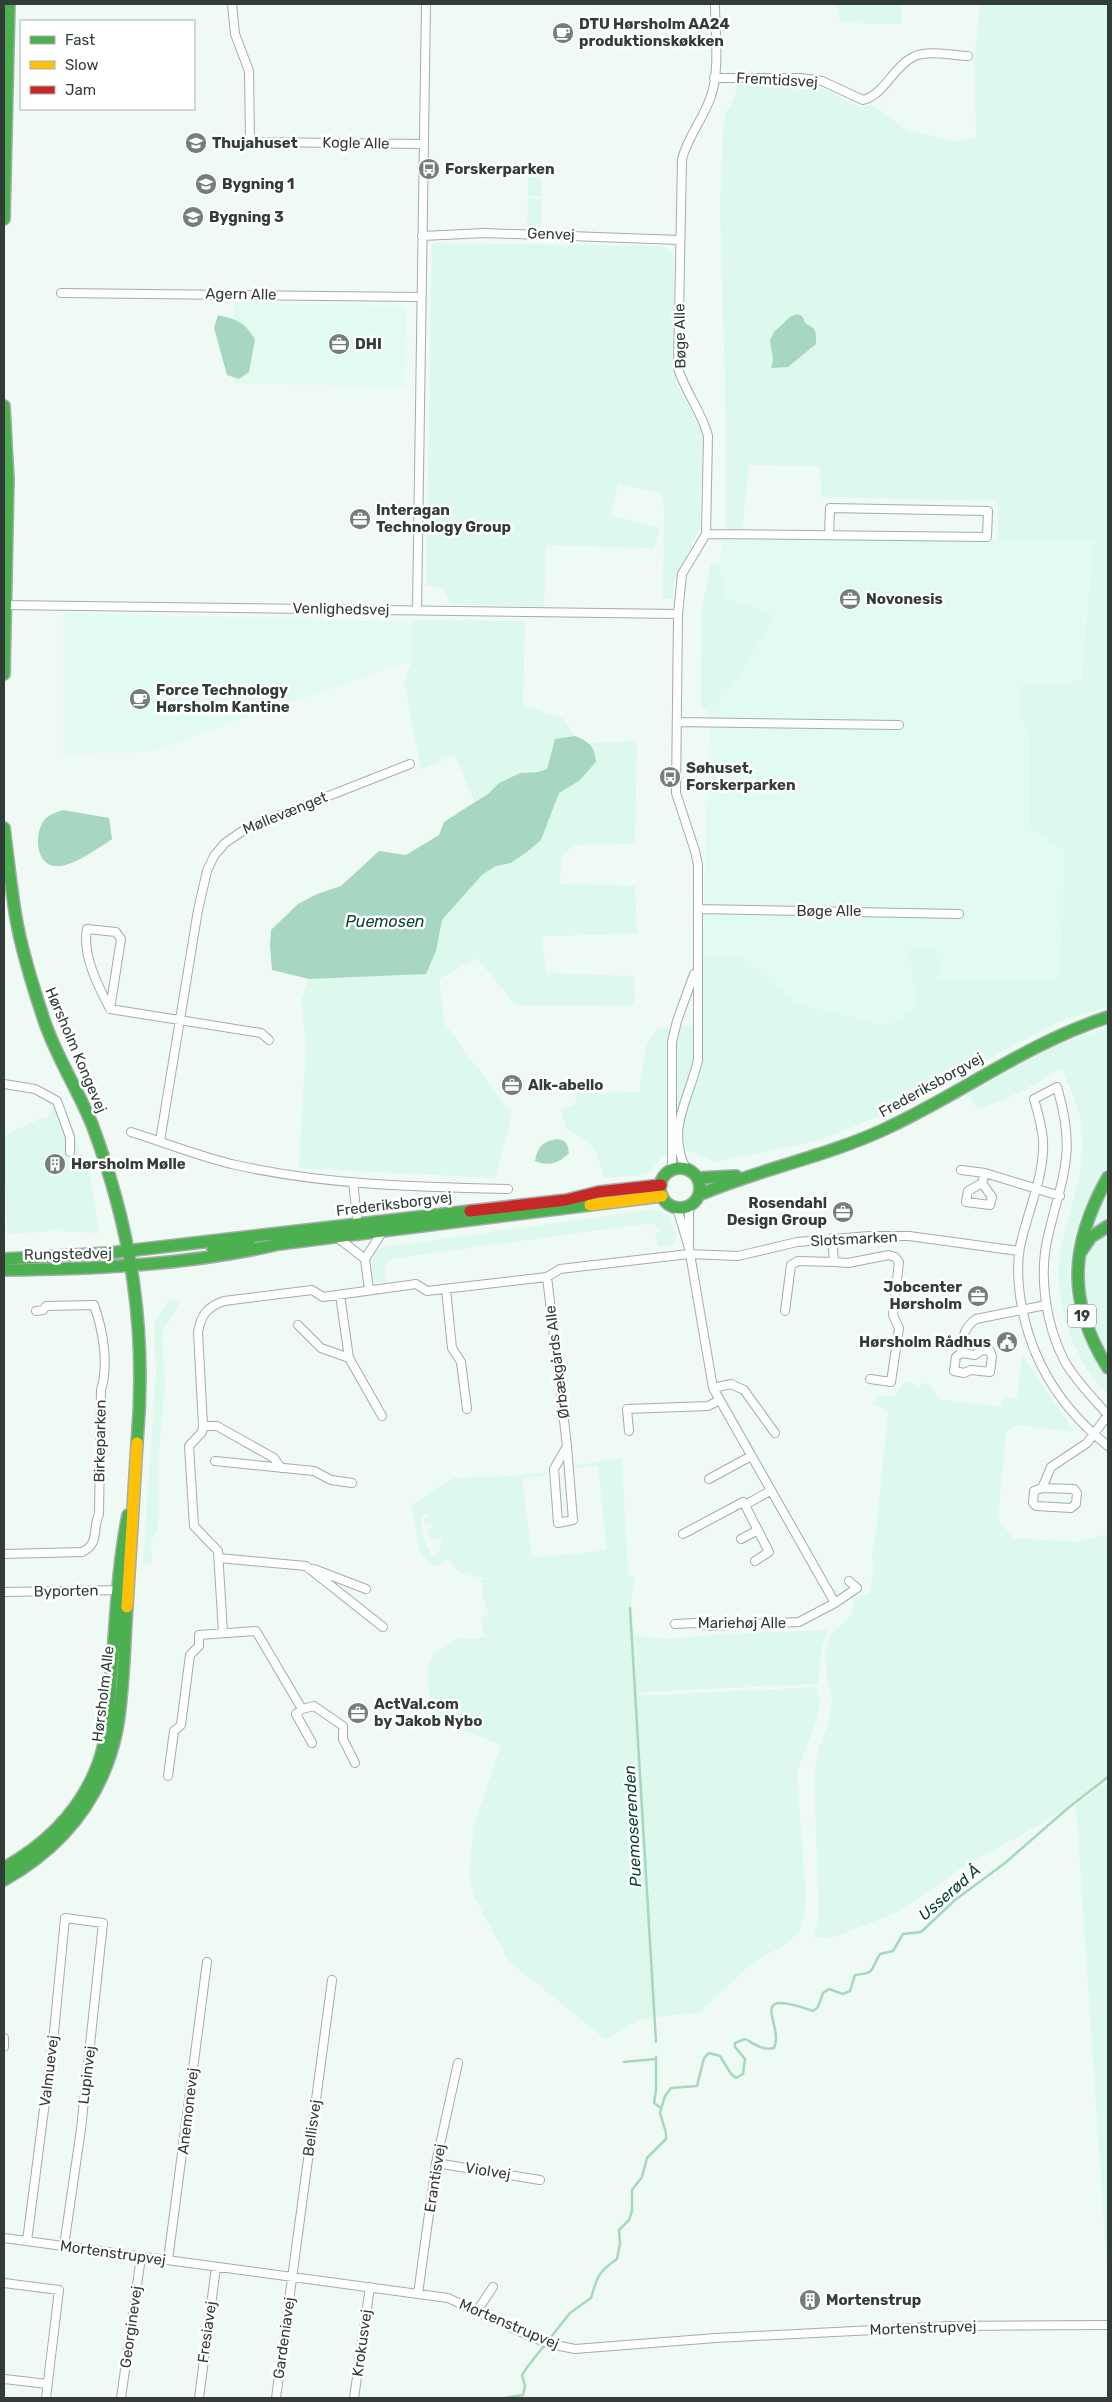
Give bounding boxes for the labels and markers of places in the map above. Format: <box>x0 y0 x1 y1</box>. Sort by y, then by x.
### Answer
place label: DTU Hørsholm AA24 produktionskøkken <box>579 15 730 50</box>
cafe icon: DTU Hørsholm AA24 produktionskøkken <box>551 21 575 45</box>
school or university icon: Thujahuset <box>184 131 208 155</box>
place label: Thujahuset <box>212 134 298 152</box>
bus stop icon: Forskerparken <box>417 157 441 181</box>
place label: Forskerparken <box>445 160 555 178</box>
school or university icon: Bygning 1 <box>194 172 218 196</box>
place label: Bygning 1 <box>222 175 295 193</box>
school or university icon: Bygning 3 <box>181 205 205 229</box>
place label: Bygning 3 <box>209 208 284 226</box>
office icon: DHI <box>327 332 351 356</box>
place label: DHI <box>355 335 382 353</box>
place label: Interagan Technology Group <box>376 501 511 536</box>
office icon: Interagan Technology Group <box>348 507 372 531</box>
office icon: Novonesis <box>838 587 862 611</box>
place label: Novonesis <box>866 590 943 608</box>
place label: Force Technology Hørsholm Kantine <box>156 681 290 716</box>
cafe icon: Force Technology Hørsholm Kantine <box>128 687 152 711</box>
place label: Søhuset, Forskerparken <box>686 759 796 794</box>
bus stop icon: Søhuset, Forskerparken <box>658 765 682 789</box>
office icon: Alk-abello <box>500 1073 524 1097</box>
place label: Alk-abello <box>528 1076 603 1094</box>
building icon: Hørsholm Mølle <box>43 1152 67 1176</box>
place label: Hørsholm Mølle <box>71 1155 186 1173</box>
place label: Rosendahl Design Group <box>727 1194 827 1229</box>
office icon: Rosendahl Design Group <box>831 1200 855 1224</box>
place label: Jobcenter Hørsholm <box>883 1278 962 1313</box>
office icon: Jobcenter Hørsholm <box>966 1284 990 1308</box>
public building icon: Hørsholm Rådhus <box>995 1330 1019 1354</box>
place label: Hørsholm Rådhus <box>859 1333 991 1351</box>
place label: ActVal.com by Jakob Nybo <box>374 1695 482 1730</box>
office icon: ActVal.com by Jakob Nybo <box>346 1701 370 1725</box>
building icon: Mortenstrup <box>798 2288 822 2312</box>
place label: Mortenstrup <box>826 2291 921 2309</box>

